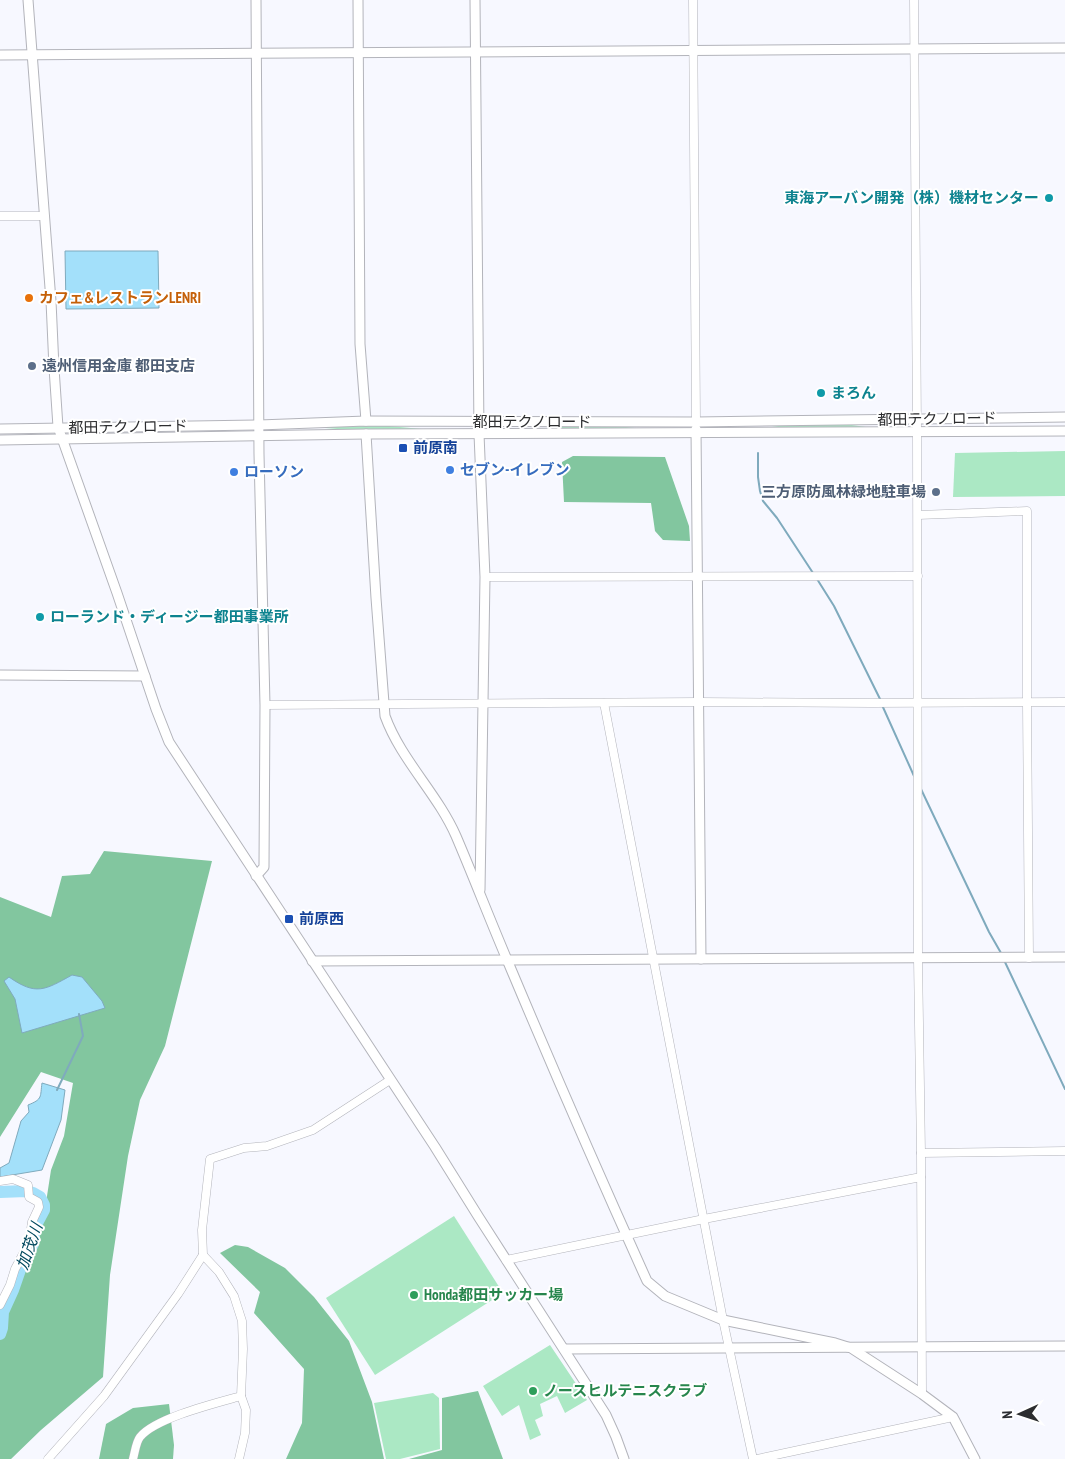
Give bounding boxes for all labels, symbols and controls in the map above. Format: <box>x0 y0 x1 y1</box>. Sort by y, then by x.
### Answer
place label: 東海アーバン開発（株）機材センター <box>784 188 1039 207</box>
marker: 東海アーバン開発（株）機材センター <box>1043 192 1055 204</box>
place label: カフェ&レストランLENRI <box>39 288 201 307</box>
marker: カフェ&レストランLENRI <box>23 292 35 304</box>
place label: 遠州信用金庫 都田支店 <box>42 356 195 375</box>
marker: 遠州信用金庫 都田支店 <box>26 360 38 372</box>
place label: まろん <box>831 383 876 402</box>
marker: まろん <box>815 387 827 399</box>
street label: 都田テクノロード <box>877 408 997 429</box>
street label: 都田テクノロード <box>472 412 592 431</box>
street label: 都田テクノロード <box>68 416 188 437</box>
place label: 前原南 <box>413 438 458 457</box>
marker: 前原南 <box>397 442 409 454</box>
place label: セブン-イレブン <box>460 460 569 479</box>
place label: ローソン <box>244 462 304 481</box>
marker: セブン-イレブン <box>444 464 456 476</box>
marker: ローソン <box>228 466 240 478</box>
place label: 三方原防風林緑地駐車場 <box>761 482 926 501</box>
marker: 三方原防風林緑地駐車場 <box>930 486 942 498</box>
place label: ローランド・ディージー都田事業所 <box>50 607 289 626</box>
marker: ローランド・ディージー都田事業所 <box>34 611 46 623</box>
place label: 前原西 <box>299 909 344 928</box>
marker: 前原西 <box>283 913 295 925</box>
water label: 加茂川 <box>12 1218 47 1272</box>
place label: Honda都田サッカー場 <box>424 1285 563 1304</box>
marker: Honda都田サッカー場 <box>408 1289 420 1301</box>
place label: ノースヒルテニスクラブ <box>543 1381 707 1400</box>
marker: ノースヒルテニスクラブ <box>527 1385 539 1397</box>
north arrow <box>995 1389 1045 1439</box>
text: N <box>998 1410 1016 1419</box>

